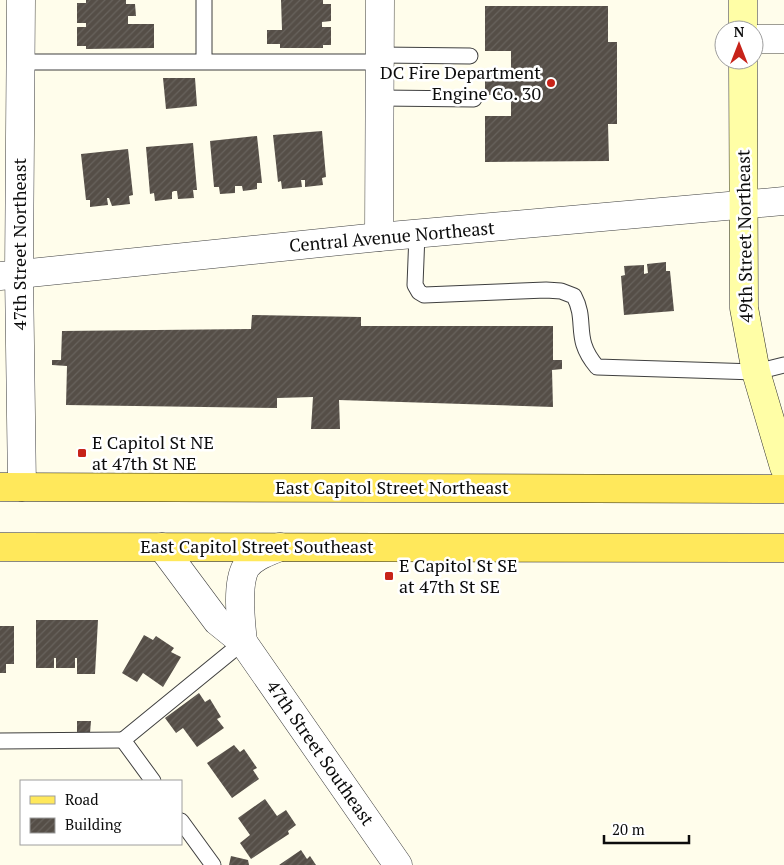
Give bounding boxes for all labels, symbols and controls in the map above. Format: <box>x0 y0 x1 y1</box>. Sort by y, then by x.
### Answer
north arrow <box>714 20 764 70</box>
text: N <box>734 22 745 41</box>
place label: DC Fire Department Engine Co. 30 <box>380 60 541 105</box>
marker: DC Fire Department Engine Co. 30 <box>545 77 557 89</box>
street label: 49th Street Northeast <box>730 149 758 323</box>
street label: 47th Street Northeast <box>7 158 31 330</box>
street label: Central Avenue Northeast <box>288 215 496 257</box>
place label: E Capitol St NE at 47th St NE <box>92 430 214 475</box>
marker: E Capitol St NE at 47th St NE <box>76 447 88 459</box>
street label: East Capitol Street Northeast <box>275 475 509 499</box>
street label: East Capitol Street Southeast <box>140 534 374 558</box>
place label: E Capitol St SE at 47th St SE <box>399 553 517 598</box>
marker: E Capitol St SE at 47th St SE <box>383 570 395 582</box>
street label: 47th Street Southeast <box>262 675 380 830</box>
legend <box>20 780 182 845</box>
text: Road <box>65 789 98 809</box>
scale bar <box>604 812 689 844</box>
text: Building <box>65 814 123 834</box>
text: 20 m <box>612 819 645 839</box>

